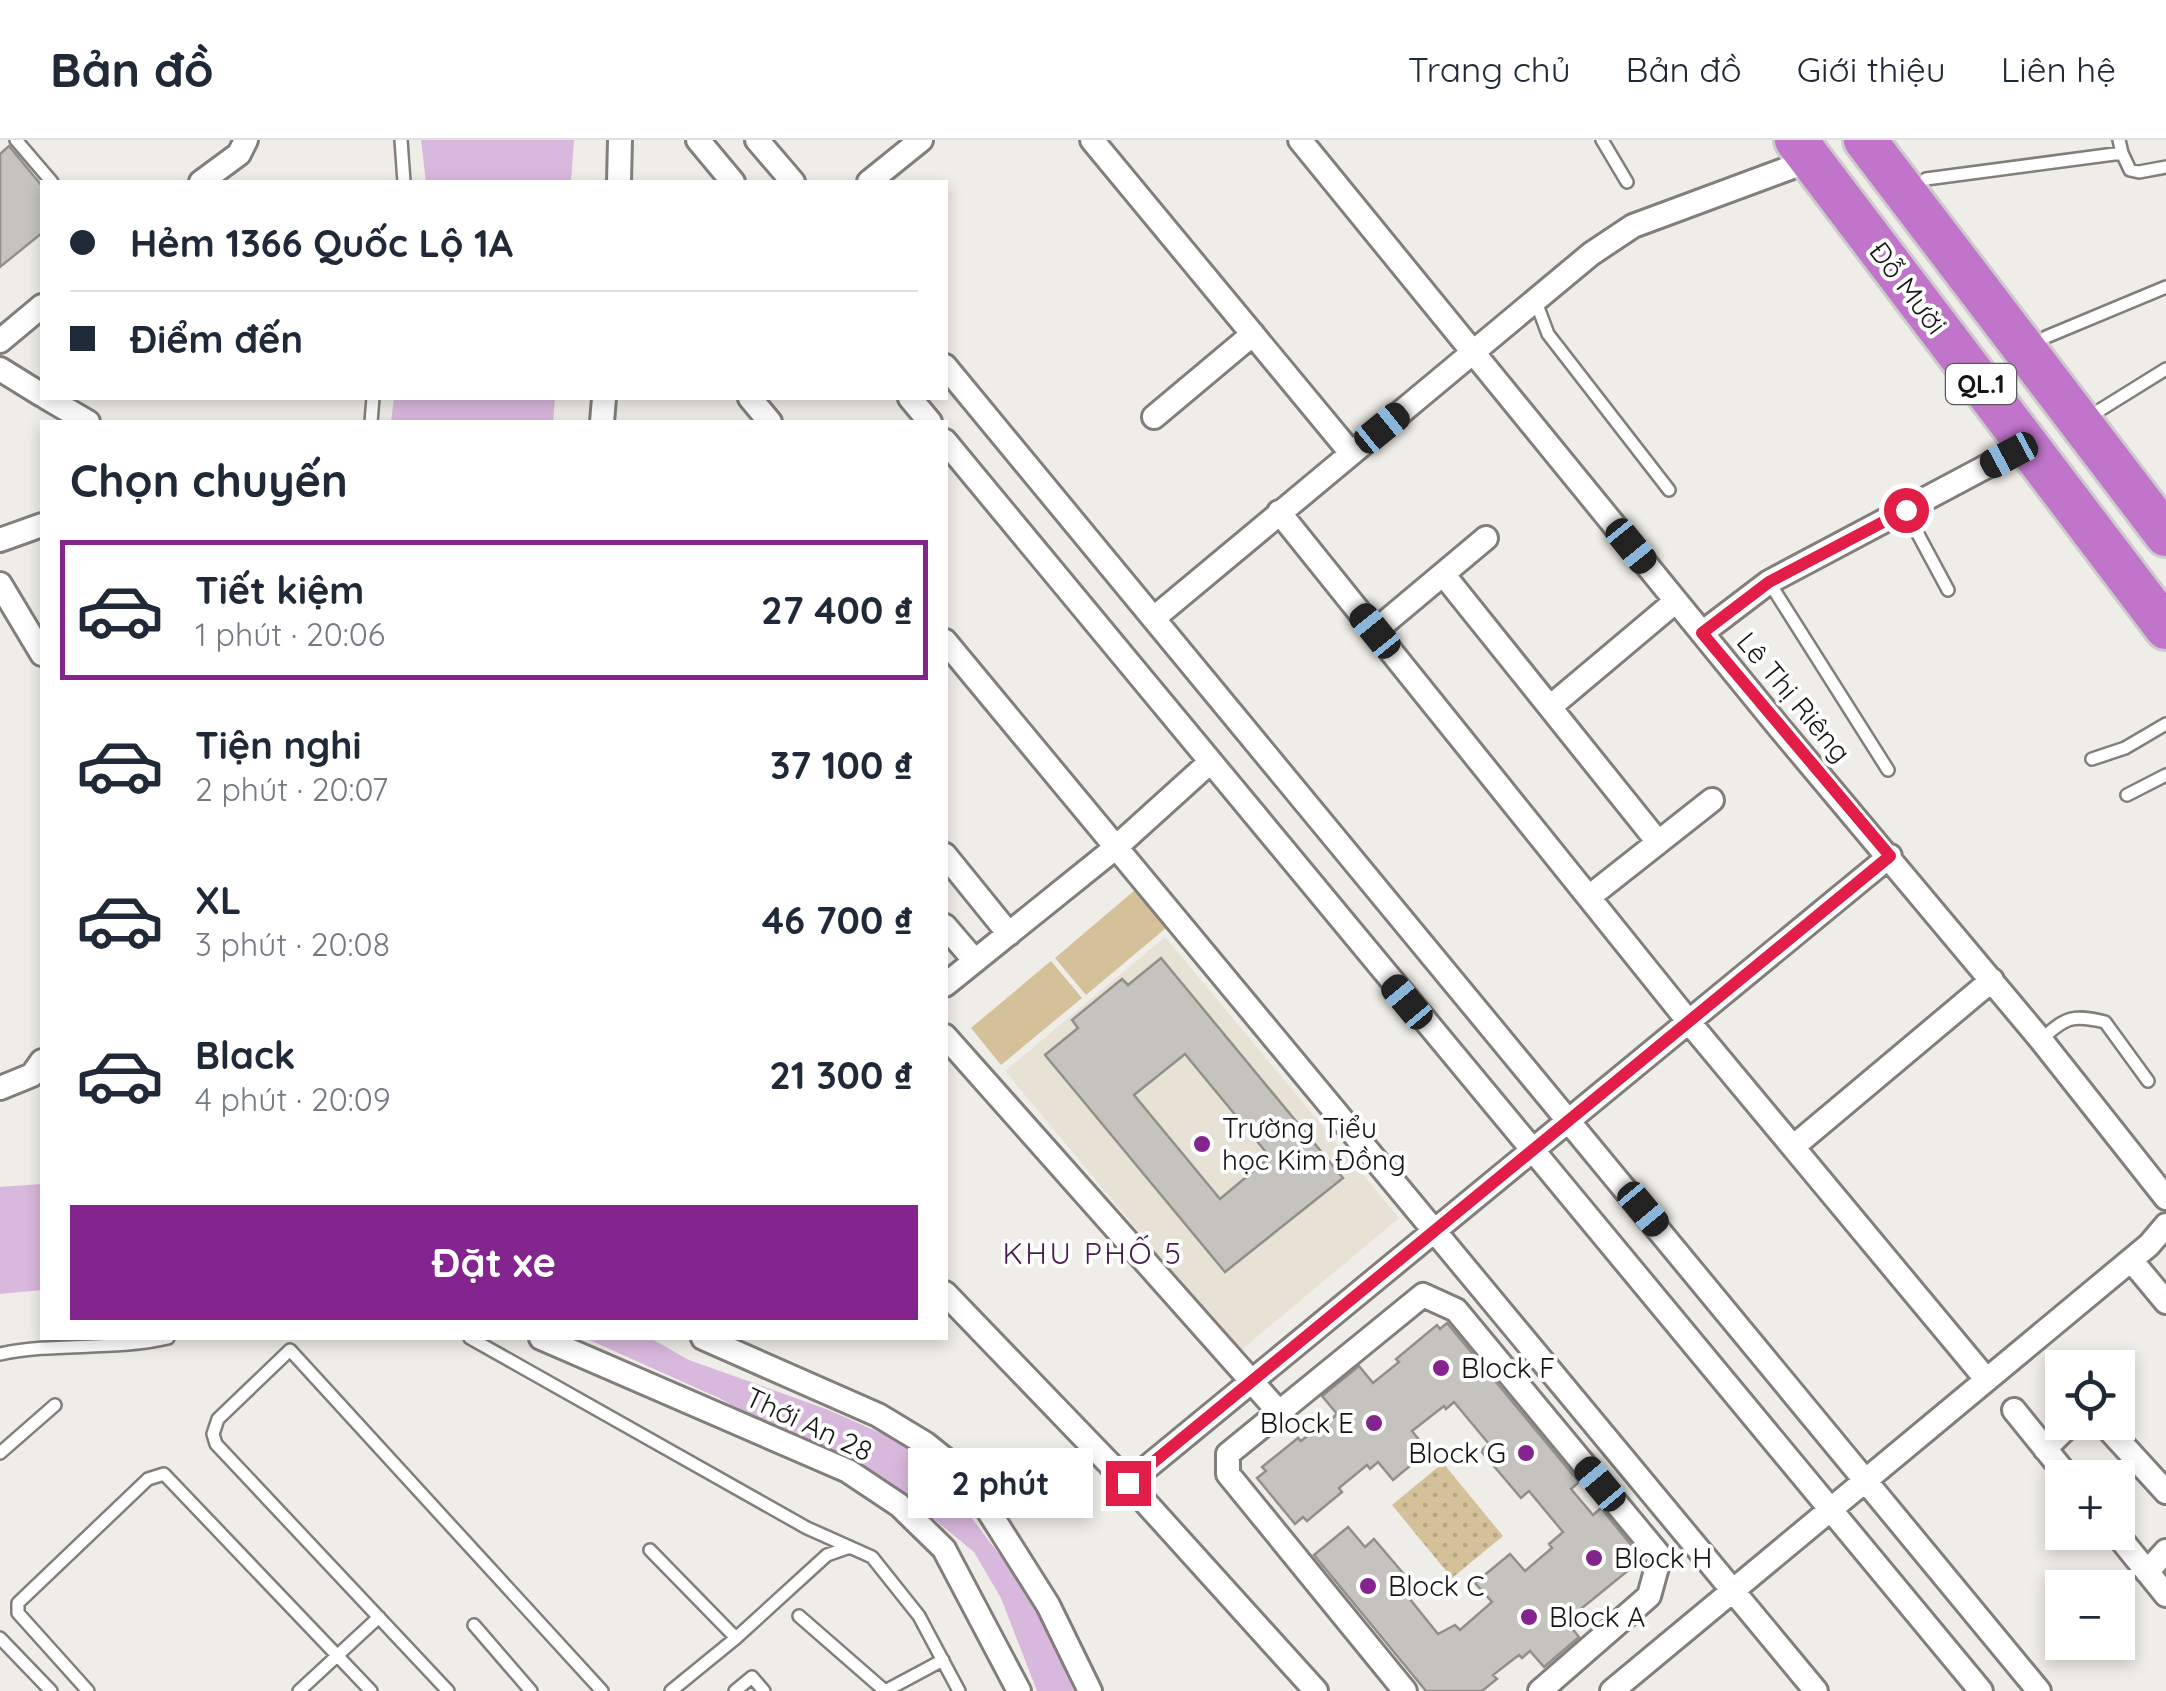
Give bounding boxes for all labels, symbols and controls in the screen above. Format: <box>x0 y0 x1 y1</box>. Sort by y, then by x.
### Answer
text: Bản đồ <box>50 39 214 99</box>
text: Trang chủ <box>1408 47 1571 91</box>
text: Bản đồ <box>1626 47 1742 91</box>
text: Giới thiệu <box>1797 47 1946 91</box>
text: Liên hệ <box>2001 47 2116 91</box>
text: Hẻm 1366 Quốc Lộ 1A <box>130 219 513 267</box>
street label: Đỗ Mười <box>1862 235 1954 341</box>
text: Điểm đến <box>130 315 303 363</box>
road number: QL.1 <box>1946 364 2016 404</box>
car <box>1349 397 1415 459</box>
car <box>1975 428 2043 482</box>
text: Chọn chuyến <box>70 452 348 508</box>
route start <box>1884 488 1929 533</box>
car <box>1600 513 1662 579</box>
icon: car <box>75 565 165 655</box>
text: Tiết kiệm <box>195 566 364 614</box>
text: 27 400 ₫ <box>761 586 913 634</box>
car <box>1344 598 1406 664</box>
text: 1 phút · 20:06 <box>195 614 385 654</box>
street label: Lê Thị Riêng <box>1730 625 1859 769</box>
icon: car <box>75 720 165 810</box>
text: Tiện nghi <box>195 721 362 769</box>
text: 37 100 ₫ <box>770 741 913 789</box>
text: 2 phút · 20:07 <box>195 769 388 809</box>
icon: car <box>75 875 165 965</box>
text: XL <box>195 876 241 924</box>
text: 46 700 ₫ <box>762 896 913 944</box>
text: 3 phút · 20:08 <box>195 924 390 964</box>
car <box>1376 969 1438 1035</box>
icon: car <box>75 1030 165 1120</box>
text: Black <box>195 1031 295 1079</box>
text: 21 300 ₫ <box>769 1051 913 1099</box>
text: 4 phút · 20:09 <box>195 1079 391 1119</box>
place label: Trường Tiểu học Kim Đồng <box>1222 1110 1406 1177</box>
marker: Trường Tiểu học Kim Đồng <box>1191 1133 1213 1155</box>
car <box>1612 1176 1674 1242</box>
button: Đặt xe <box>70 1205 918 1320</box>
district label: KHU PHỐ 5 <box>1003 1234 1183 1272</box>
place label: Block F <box>1461 1350 1555 1385</box>
map controls <box>2045 1350 2135 1660</box>
button: locate <box>2045 1350 2135 1440</box>
marker: Block F <box>1430 1357 1452 1379</box>
street label: Thới An 28 <box>740 1379 878 1468</box>
place label: Block E <box>1260 1405 1354 1440</box>
marker: Block E <box>1363 1412 1385 1434</box>
place label: Block G <box>1408 1435 1506 1470</box>
marker: Block G <box>1515 1442 1537 1464</box>
callout: 2 phút <box>908 1448 1093 1518</box>
car <box>1569 1451 1631 1517</box>
button: + <box>2045 1460 2135 1550</box>
route end <box>1106 1461 1151 1506</box>
text: 2 phút <box>952 1463 1049 1503</box>
place label: Block H <box>1614 1540 1713 1575</box>
marker: Block H <box>1583 1547 1605 1569</box>
place label: Block C <box>1388 1568 1485 1603</box>
button: − <box>2045 1570 2135 1660</box>
marker: Block C <box>1357 1575 1379 1597</box>
place label: Block A <box>1549 1599 1645 1634</box>
marker: Block A <box>1518 1606 1540 1628</box>

